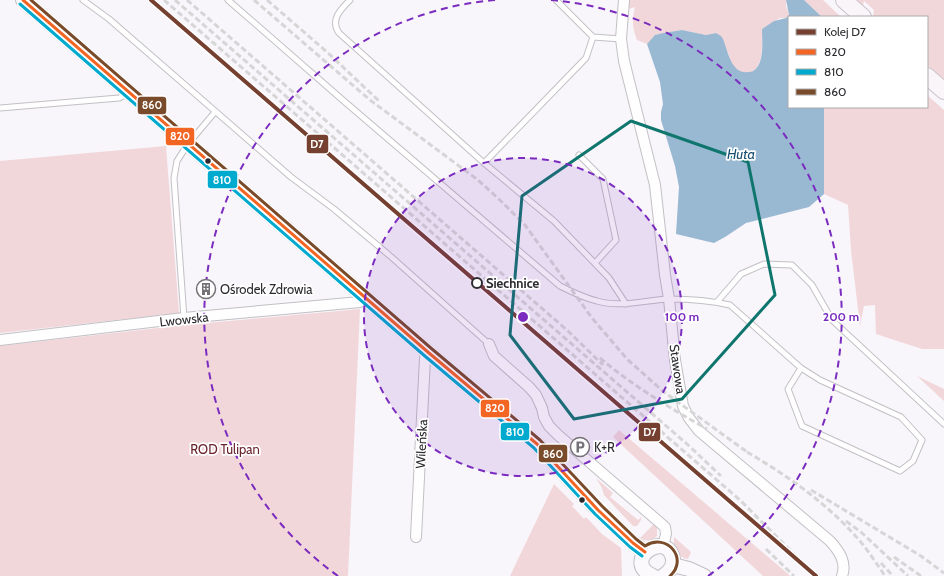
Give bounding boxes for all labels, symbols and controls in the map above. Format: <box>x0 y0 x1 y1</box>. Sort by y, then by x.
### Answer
legend <box>788 16 928 108</box>
text: Kolej D7 <box>824 24 866 39</box>
text: 820 <box>824 44 846 59</box>
text: 810 <box>824 64 844 79</box>
text: 860 <box>824 84 846 99</box>
line badge: 860 <box>137 96 167 115</box>
text: 860 <box>142 98 163 112</box>
line badge: 820 <box>165 127 195 146</box>
text: 820 <box>170 129 190 143</box>
line badge: D7 <box>306 134 329 154</box>
text: D7 <box>310 137 324 151</box>
water label: Huta <box>727 145 755 163</box>
unlabelled marker <box>203 156 213 166</box>
line badge: 810 <box>207 170 238 189</box>
text: 810 <box>213 173 231 187</box>
place label: Siechnice <box>486 275 540 291</box>
marker: Siechnice <box>471 277 483 289</box>
building icon: Ośrodek Zdrowia <box>195 278 217 300</box>
place label: Ośrodek Zdrowia <box>220 281 313 297</box>
street label: Lwowska <box>159 308 210 330</box>
text: 100 m <box>665 309 699 324</box>
text: 200 m <box>823 309 859 324</box>
centre of rings <box>516 310 530 324</box>
street label: Stawowa <box>667 343 689 396</box>
line badge: 820 <box>480 399 510 418</box>
text: 820 <box>485 401 505 415</box>
street label: Wileńska <box>412 418 430 469</box>
line badge: 810 <box>500 422 530 441</box>
line badge: D7 <box>638 422 661 442</box>
text: 810 <box>506 425 524 439</box>
text: D7 <box>643 425 657 439</box>
parking icon: K+R <box>569 436 591 458</box>
place label: K+R <box>594 439 615 455</box>
park label: ROD Tulipan <box>190 441 260 457</box>
line badge: 860 <box>538 444 568 463</box>
text: 860 <box>543 447 564 461</box>
unlabelled marker <box>577 495 587 505</box>

